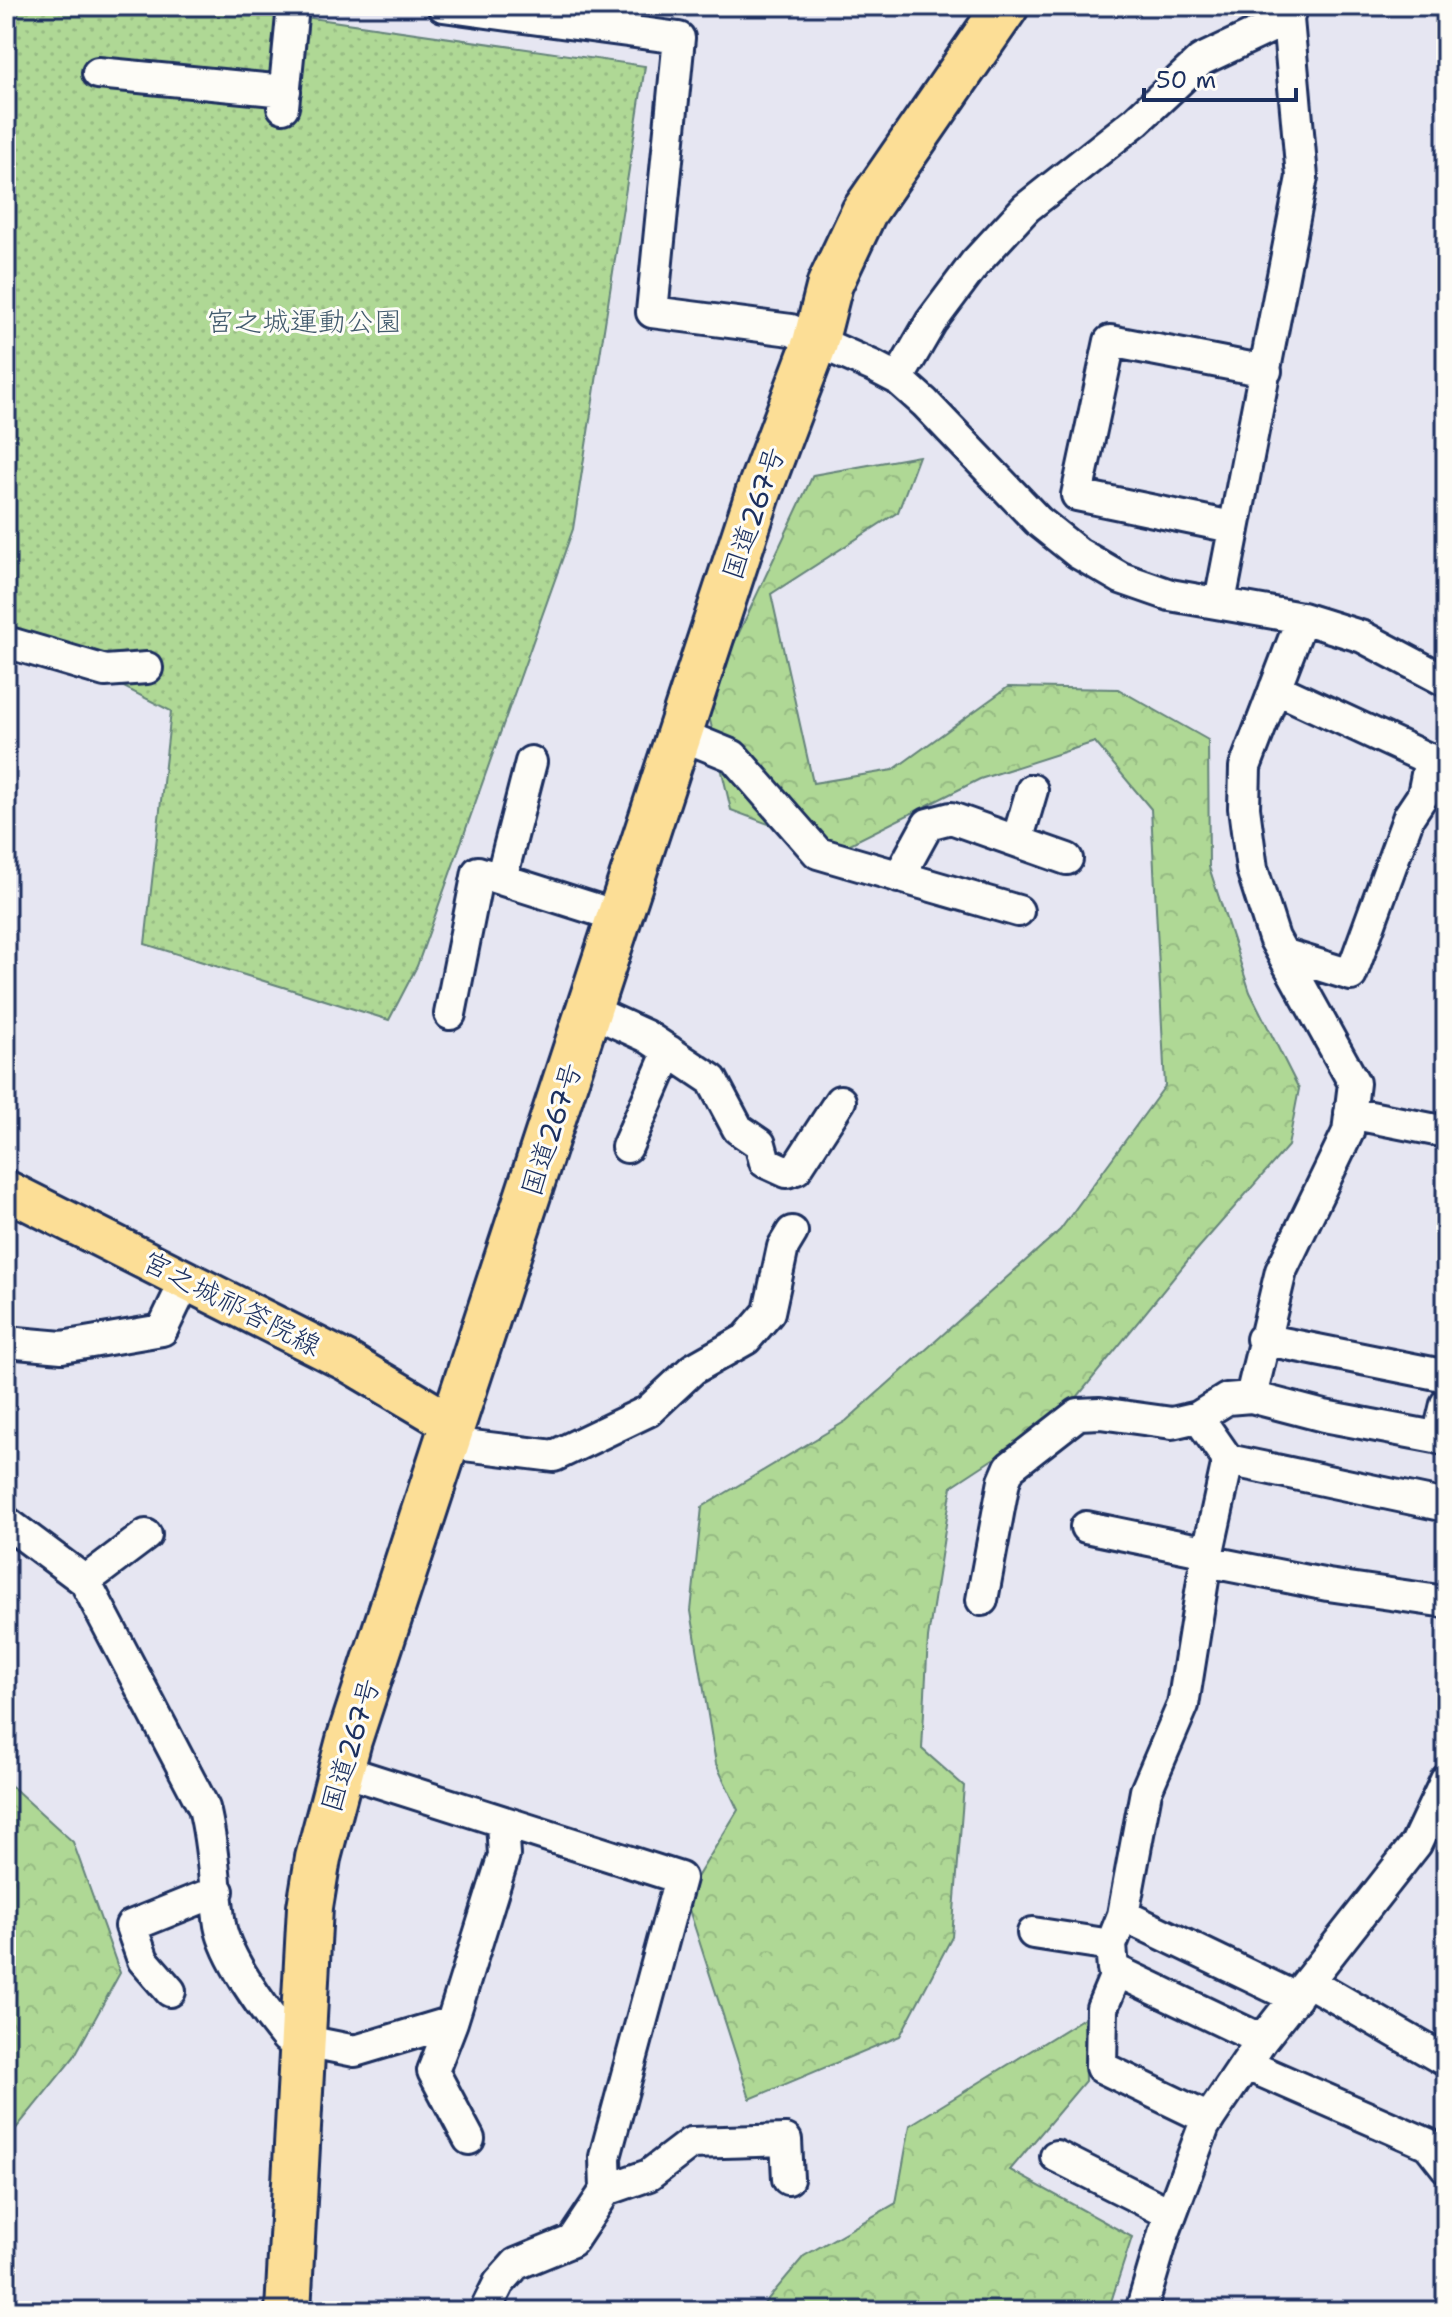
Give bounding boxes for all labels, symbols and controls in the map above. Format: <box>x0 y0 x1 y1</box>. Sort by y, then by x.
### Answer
scale bar <box>1144 52 1296 102</box>
text: 50 m <box>1156 64 1216 96</box>
park label: 宮之城運動公園 <box>206 302 402 340</box>
street label: 国道267号 <box>713 441 793 585</box>
street label: 国道267号 <box>512 1057 590 1201</box>
street label: 宮之城祁答院線 <box>136 1242 328 1364</box>
street label: 国道267号 <box>312 1673 388 1817</box>

